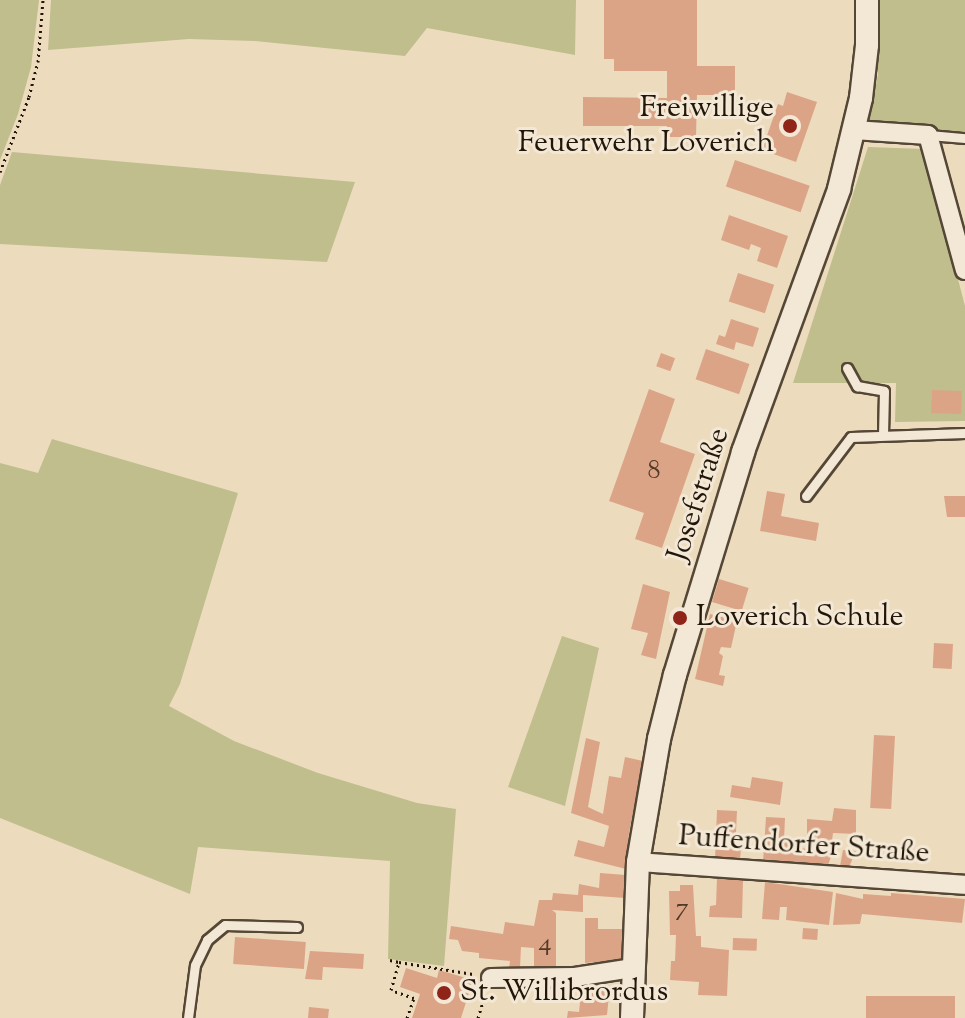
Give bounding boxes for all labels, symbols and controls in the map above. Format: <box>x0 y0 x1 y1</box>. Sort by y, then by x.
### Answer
place label: Freiwillige Feuerwehr Loverich <box>518 91 774 162</box>
marker: Freiwillige Feuerwehr Loverich <box>781 117 799 135</box>
street label: Josefstraße <box>662 424 738 566</box>
house number: 8 <box>648 456 660 488</box>
place label: Loverich Schule <box>696 600 903 636</box>
marker: Loverich Schule <box>671 609 689 627</box>
street label: Puffendorfer Straße <box>677 819 931 873</box>
house number: 7 <box>675 893 689 925</box>
house number: 4 <box>538 928 552 960</box>
place label: St. Willibrordus <box>460 975 668 1011</box>
marker: St. Willibrordus <box>435 984 453 1002</box>

